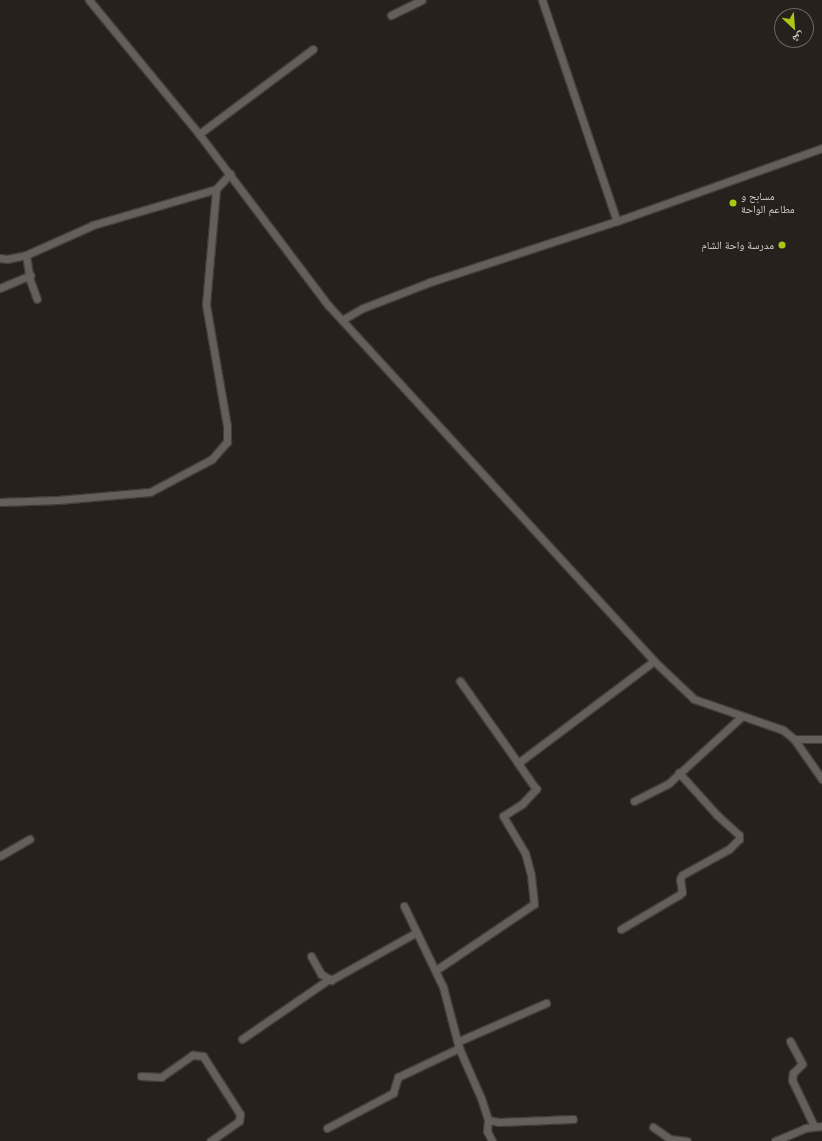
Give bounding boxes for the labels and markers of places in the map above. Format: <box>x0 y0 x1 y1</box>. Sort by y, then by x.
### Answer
place label: مسابح و مطاعم الواحة <box>741 190 795 216</box>
marker: مسابح و مطاعم الواحة <box>728 198 738 208</box>
place label: مدرسة واحة الشام <box>701 238 774 252</box>
marker: مدرسة واحة الشام <box>777 240 787 250</box>

